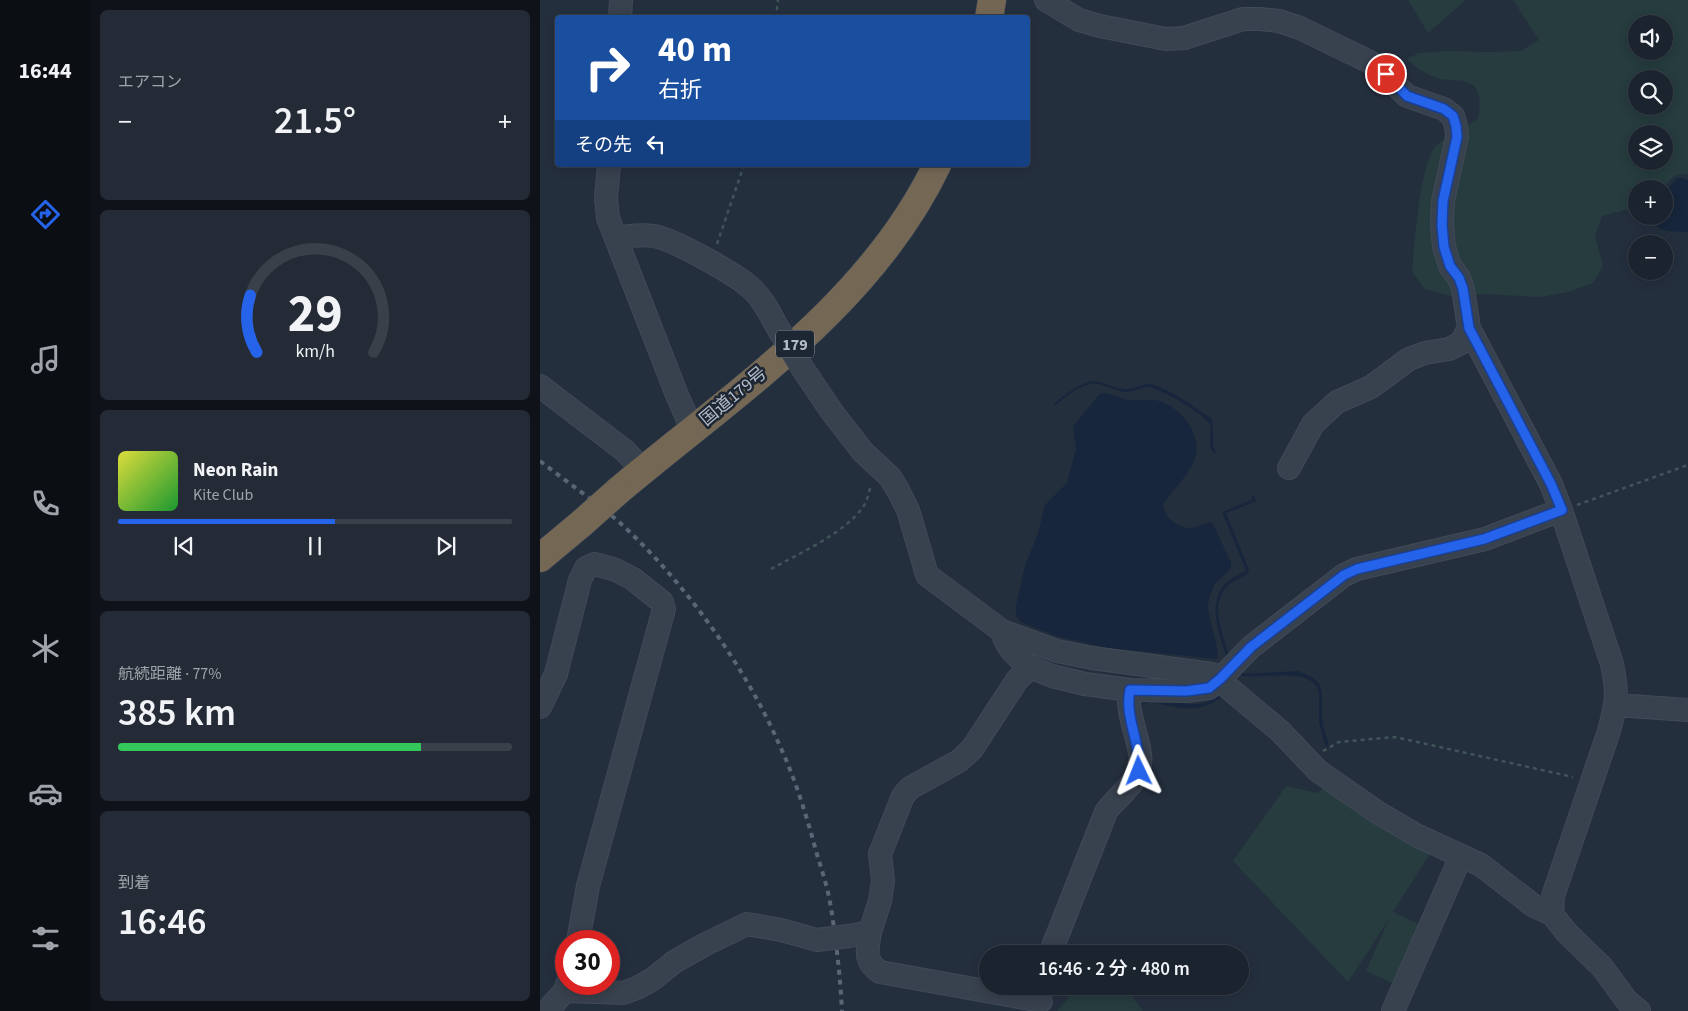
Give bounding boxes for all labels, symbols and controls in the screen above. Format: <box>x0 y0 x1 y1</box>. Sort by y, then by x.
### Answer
map controls <box>1628 15 1673 280</box>
button: sound <box>1628 15 1673 60</box>
text: 40 m <box>658 25 732 75</box>
icon: right <box>575 35 640 100</box>
pin <box>1365 53 1407 95</box>
text: 16:44 <box>18 55 72 87</box>
icon: arrive <box>1372 60 1400 88</box>
button: search <box>1628 70 1673 115</box>
text: エアコン <box>118 71 182 93</box>
text: 右折 <box>658 74 702 106</box>
text: 21.5° <box>274 94 356 148</box>
text: − <box>118 102 132 142</box>
text: + <box>498 102 512 142</box>
button: layers <box>1628 125 1673 170</box>
icon: left <box>642 130 670 158</box>
text: その先 <box>575 132 632 159</box>
button: + <box>1628 180 1673 225</box>
icon: directions <box>28 197 63 232</box>
button: − <box>1628 235 1673 280</box>
text: 29 <box>288 278 342 352</box>
road number: 179 <box>776 330 814 358</box>
text: km/h <box>295 339 335 364</box>
icon: music <box>28 342 63 377</box>
street label: 国道179号 <box>694 361 772 432</box>
text: Neon Rain <box>193 457 278 484</box>
text: Kite Club <box>193 484 253 506</box>
icon: phone <box>28 486 63 521</box>
icon: previous <box>170 532 198 560</box>
icon: pause <box>301 532 329 560</box>
icon: next <box>432 532 460 560</box>
icon: climate <box>28 631 63 666</box>
text: 航続距離 · 77% <box>118 663 221 685</box>
text: 385 km <box>118 686 236 740</box>
position arrow <box>1112 744 1164 796</box>
icon: car <box>28 776 63 811</box>
text: 到着 <box>118 872 150 894</box>
text: 16:46 <box>118 895 206 949</box>
icon: filters <box>28 921 63 956</box>
speed limit sign: 30 <box>555 930 620 995</box>
text: 16:46 · 2 分 · 480 m <box>1038 956 1190 983</box>

